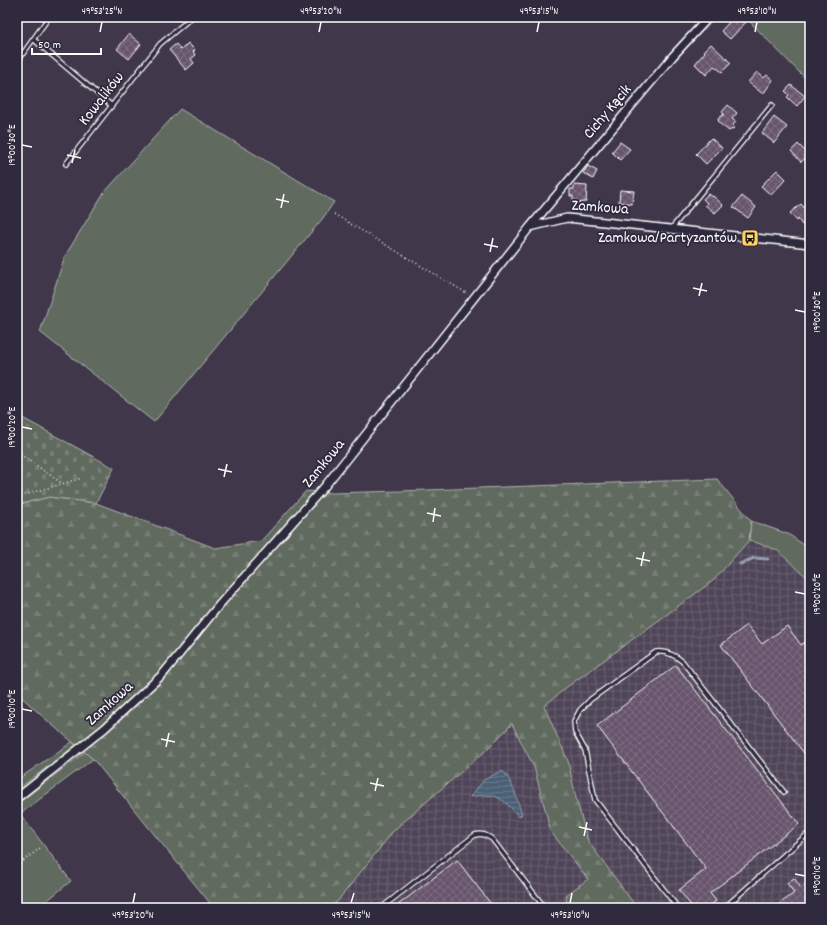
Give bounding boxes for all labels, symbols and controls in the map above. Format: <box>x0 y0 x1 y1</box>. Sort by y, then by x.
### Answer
text: 49°53'25"N <box>82 5 122 19</box>
text: 49°53'20"N <box>300 5 342 19</box>
text: 49°53'15"N <box>520 5 558 19</box>
text: 49°53'10"N <box>737 5 777 19</box>
scale bar <box>32 30 101 56</box>
text: 50 m <box>38 37 61 54</box>
street label: Kowalików <box>74 67 130 131</box>
street label: Cichy Kącik <box>578 80 638 144</box>
text: 19°00'30"E <box>6 124 20 165</box>
street label: Zamkowa <box>571 195 630 221</box>
place label: Zamkowa/Partyzantów <box>598 227 737 250</box>
bus stop icon: Zamkowa/Partyzantów <box>740 228 760 248</box>
text: 19°00'30"E <box>811 291 825 332</box>
text: 19°00'20"E <box>6 406 20 447</box>
street label: Zamkowa <box>297 434 351 493</box>
text: 19°00'20"E <box>811 573 825 614</box>
street label: Zamkowa <box>81 676 139 732</box>
text: 19°00'10"E <box>6 689 20 728</box>
text: 19°00'10"E <box>811 856 825 895</box>
text: 49°53'20"N <box>112 909 154 923</box>
text: 49°53'15"N <box>332 909 370 923</box>
text: 49°53'10"N <box>550 909 590 923</box>

